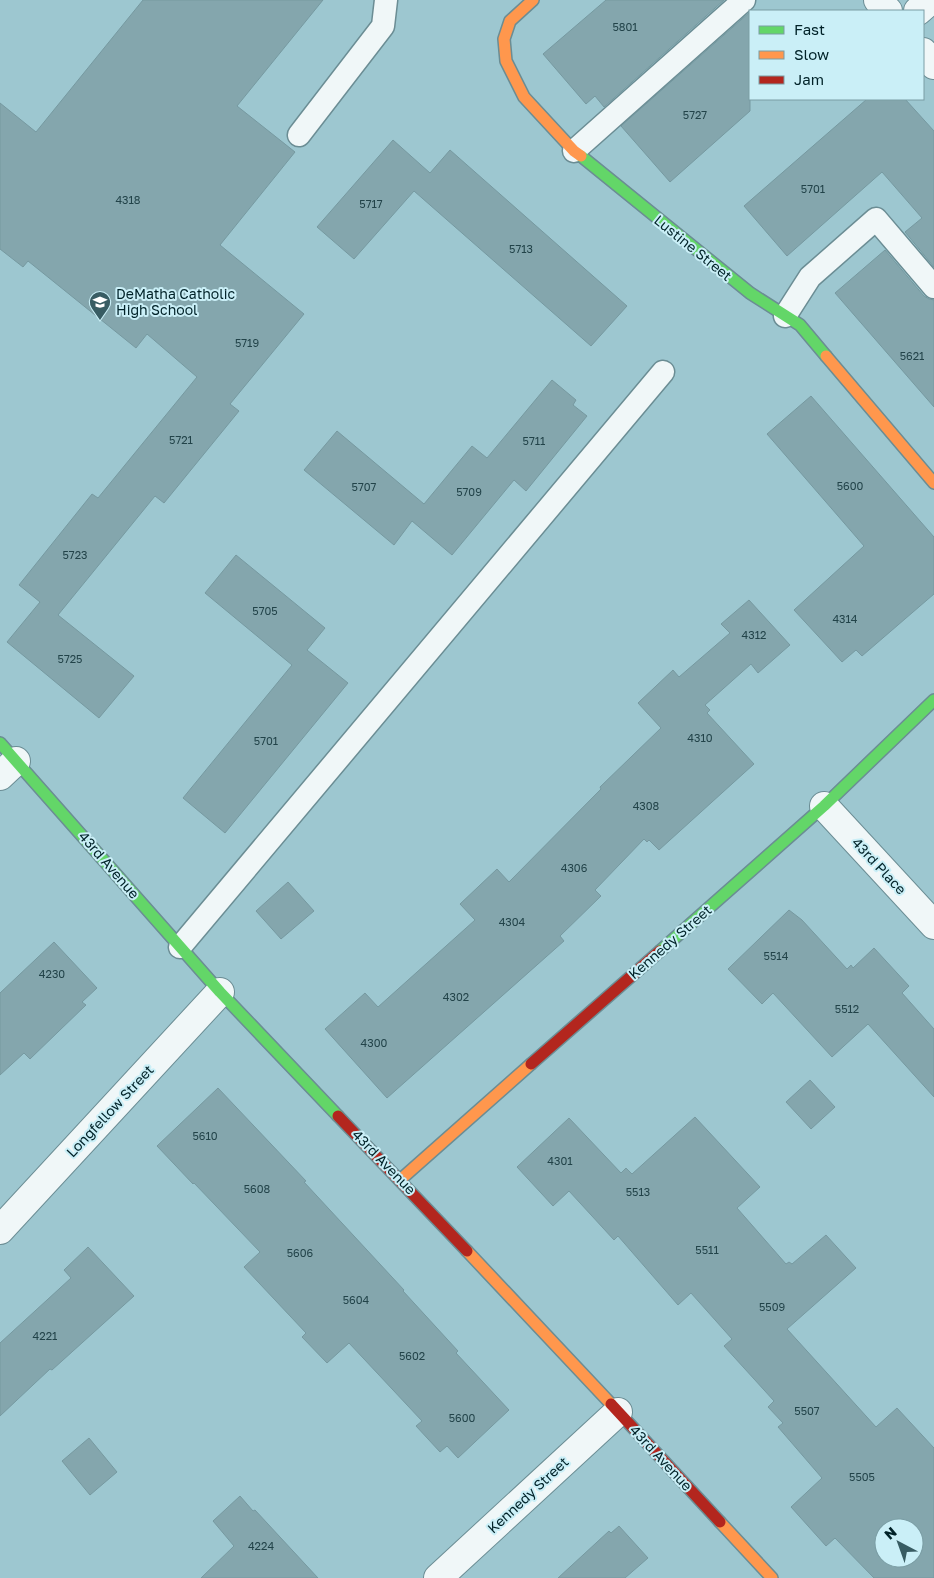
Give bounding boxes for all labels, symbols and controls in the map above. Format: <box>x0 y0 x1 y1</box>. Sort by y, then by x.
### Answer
legend <box>749 10 924 100</box>
house number: 5801 <box>612 20 638 33</box>
text: Fast <box>794 20 825 38</box>
text: Slow <box>794 45 829 63</box>
text: Jam <box>794 70 824 88</box>
house number: 5727 <box>683 108 707 121</box>
house number: 5701 <box>801 182 825 195</box>
house number: 4318 <box>115 193 141 206</box>
house number: 5717 <box>359 197 383 210</box>
street label: Lustine Street <box>651 211 735 284</box>
house number: 5713 <box>509 242 533 255</box>
place label: DeMatha Catholic High School <box>116 285 235 318</box>
school or university icon: DeMatha Catholic High School <box>88 290 112 321</box>
house number: 5719 <box>235 336 259 349</box>
house number: 5621 <box>900 349 924 362</box>
house number: 5721 <box>169 433 193 446</box>
house number: 5711 <box>523 434 545 447</box>
house number: 5600 <box>837 479 864 492</box>
house number: 5707 <box>352 480 377 493</box>
house number: 5709 <box>456 485 482 498</box>
house number: 5723 <box>62 548 88 561</box>
house number: 5705 <box>252 604 278 617</box>
house number: 4314 <box>832 612 858 625</box>
house number: 4312 <box>742 628 766 641</box>
house number: 5725 <box>58 652 82 665</box>
house number: 4310 <box>687 731 713 744</box>
house number: 5701 <box>254 734 278 747</box>
house number: 4308 <box>633 799 660 812</box>
street label: 43rd Avenue <box>76 828 143 902</box>
street label: 43rd Place <box>849 834 910 898</box>
house number: 4306 <box>561 861 588 874</box>
street label: Kennedy Street <box>625 901 715 982</box>
house number: 4304 <box>499 915 526 928</box>
house number: 5514 <box>764 949 789 962</box>
house number: 4230 <box>39 967 65 980</box>
house number: 4302 <box>443 990 469 1003</box>
house number: 5512 <box>835 1002 859 1015</box>
house number: 4300 <box>361 1036 388 1049</box>
street label: Longfellow Street <box>63 1061 157 1160</box>
street label: 43rd Avenue <box>349 1126 420 1198</box>
house number: 5610 <box>192 1129 218 1142</box>
house number: 4301 <box>547 1154 573 1167</box>
house number: 5608 <box>244 1182 271 1195</box>
house number: 5513 <box>626 1185 650 1198</box>
house number: 5511 <box>695 1243 719 1256</box>
house number: 5606 <box>287 1246 314 1259</box>
house number: 5604 <box>343 1293 370 1306</box>
house number: 5509 <box>759 1300 785 1313</box>
house number: 4221 <box>33 1329 57 1342</box>
house number: 5602 <box>399 1349 425 1362</box>
house number: 5507 <box>794 1404 820 1417</box>
house number: 5600 <box>449 1411 476 1424</box>
street label: 43rd Avenue <box>627 1421 696 1494</box>
street label: Kennedy Street <box>484 1453 572 1536</box>
house number: 5505 <box>849 1470 875 1483</box>
north arrow <box>874 1518 924 1568</box>
text: N <box>881 1523 900 1543</box>
house number: 4224 <box>248 1539 274 1552</box>

